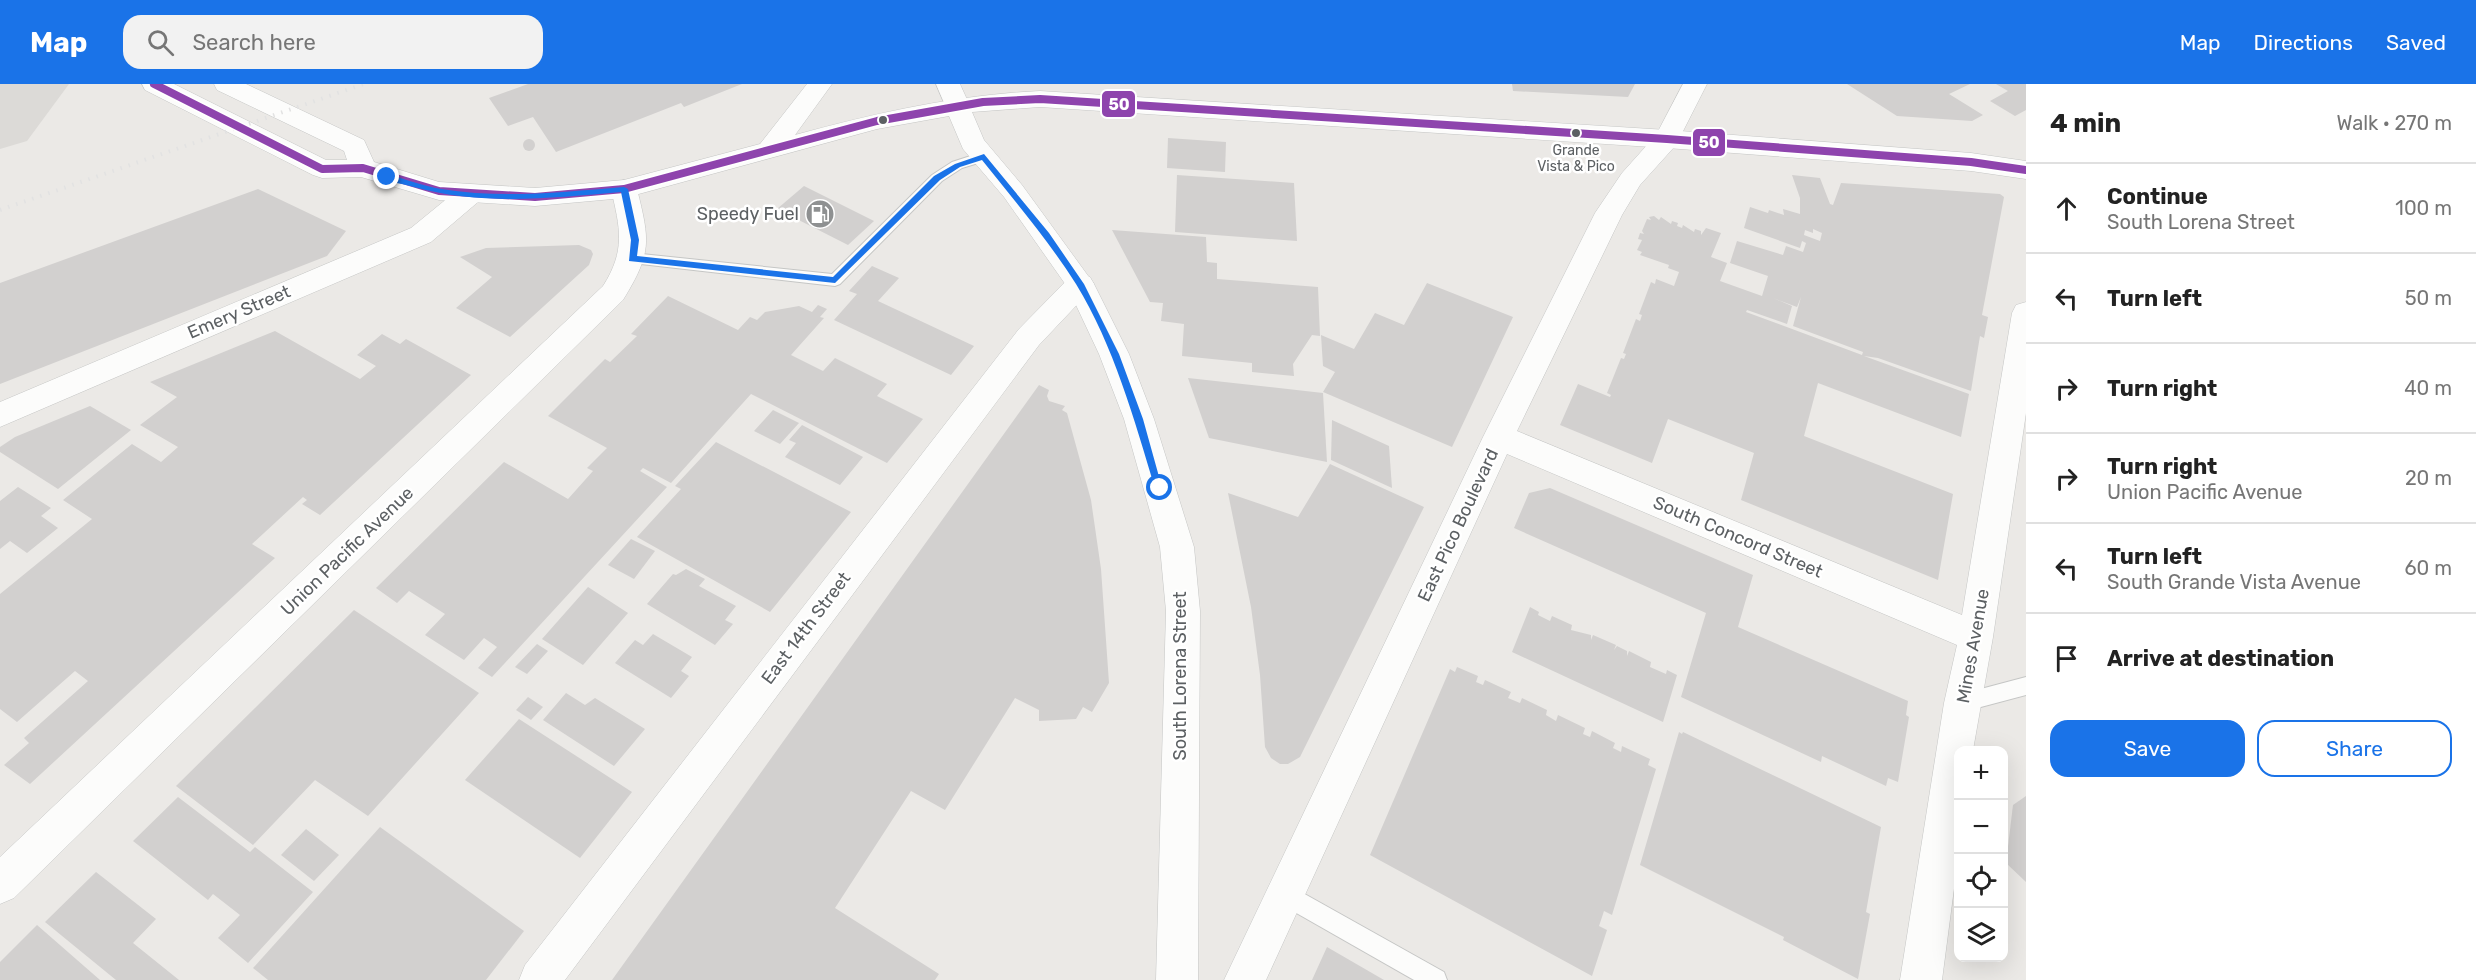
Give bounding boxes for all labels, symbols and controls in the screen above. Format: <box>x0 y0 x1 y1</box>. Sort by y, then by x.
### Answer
search box <box>123 15 543 69</box>
text: Map <box>30 26 87 59</box>
icon: search <box>144 26 177 59</box>
text: Search here <box>192 29 316 56</box>
text: Map <box>2180 30 2221 55</box>
text: Directions <box>2254 30 2353 55</box>
text: Saved <box>2386 30 2446 55</box>
line badge: 50 <box>1101 90 1136 118</box>
text: 50 <box>1108 95 1130 114</box>
text: 4 min <box>2050 108 2121 139</box>
text: Walk · 270 m <box>2337 111 2452 135</box>
unlabelled marker <box>877 114 889 126</box>
marker: Grande Vista & Pico <box>1570 127 1582 139</box>
line badge: 50 <box>1692 128 1726 157</box>
text: 50 <box>1698 133 1720 152</box>
place label: Grande Vista & Pico <box>1537 142 1615 175</box>
route end <box>373 163 399 189</box>
text: Continue <box>2107 183 2208 210</box>
icon: ahead <box>2050 192 2083 225</box>
text: 100 m <box>2395 196 2452 220</box>
fuel station icon: Speedy Fuel <box>804 198 836 230</box>
place label: Speedy Fuel <box>697 203 799 225</box>
text: South Lorena Street <box>2107 210 2295 234</box>
street label: Emery Street <box>184 280 294 344</box>
icon: left <box>2050 282 2083 315</box>
text: Turn left <box>2107 285 2202 312</box>
text: 50 m <box>2405 286 2452 310</box>
icon: right <box>2050 372 2083 405</box>
text: Turn right <box>2107 375 2217 402</box>
text: 40 m <box>2404 376 2452 400</box>
street label: East Pico Boulevard <box>1413 445 1503 605</box>
text: Turn right <box>2107 453 2217 480</box>
icon: right <box>2050 462 2083 495</box>
text: 20 m <box>2405 466 2452 490</box>
route start <box>1146 474 1172 500</box>
text: Union Pacific Avenue <box>2107 480 2303 504</box>
street label: Union Pacific Avenue <box>276 482 418 620</box>
street label: South Concord Street <box>1650 491 1826 583</box>
text: Turn left <box>2107 543 2202 570</box>
icon: left <box>2050 552 2083 585</box>
text: 60 m <box>2405 556 2452 580</box>
street label: East 14th Street <box>757 568 855 688</box>
text: South Grande Vista Avenue <box>2107 570 2361 594</box>
street label: Mines Avenue <box>1952 587 1994 705</box>
street label: South Lorena Street <box>1169 591 1191 761</box>
icon: arrive <box>2050 642 2083 675</box>
text: Arrive at destination <box>2107 645 2334 672</box>
button: Save <box>2050 720 2245 777</box>
button: Share <box>2257 720 2452 777</box>
map controls <box>1954 746 2008 962</box>
button: + <box>1954 746 2008 800</box>
button: − <box>1954 800 2008 854</box>
button: locate <box>1954 854 2008 908</box>
button: layers <box>1954 908 2008 962</box>

